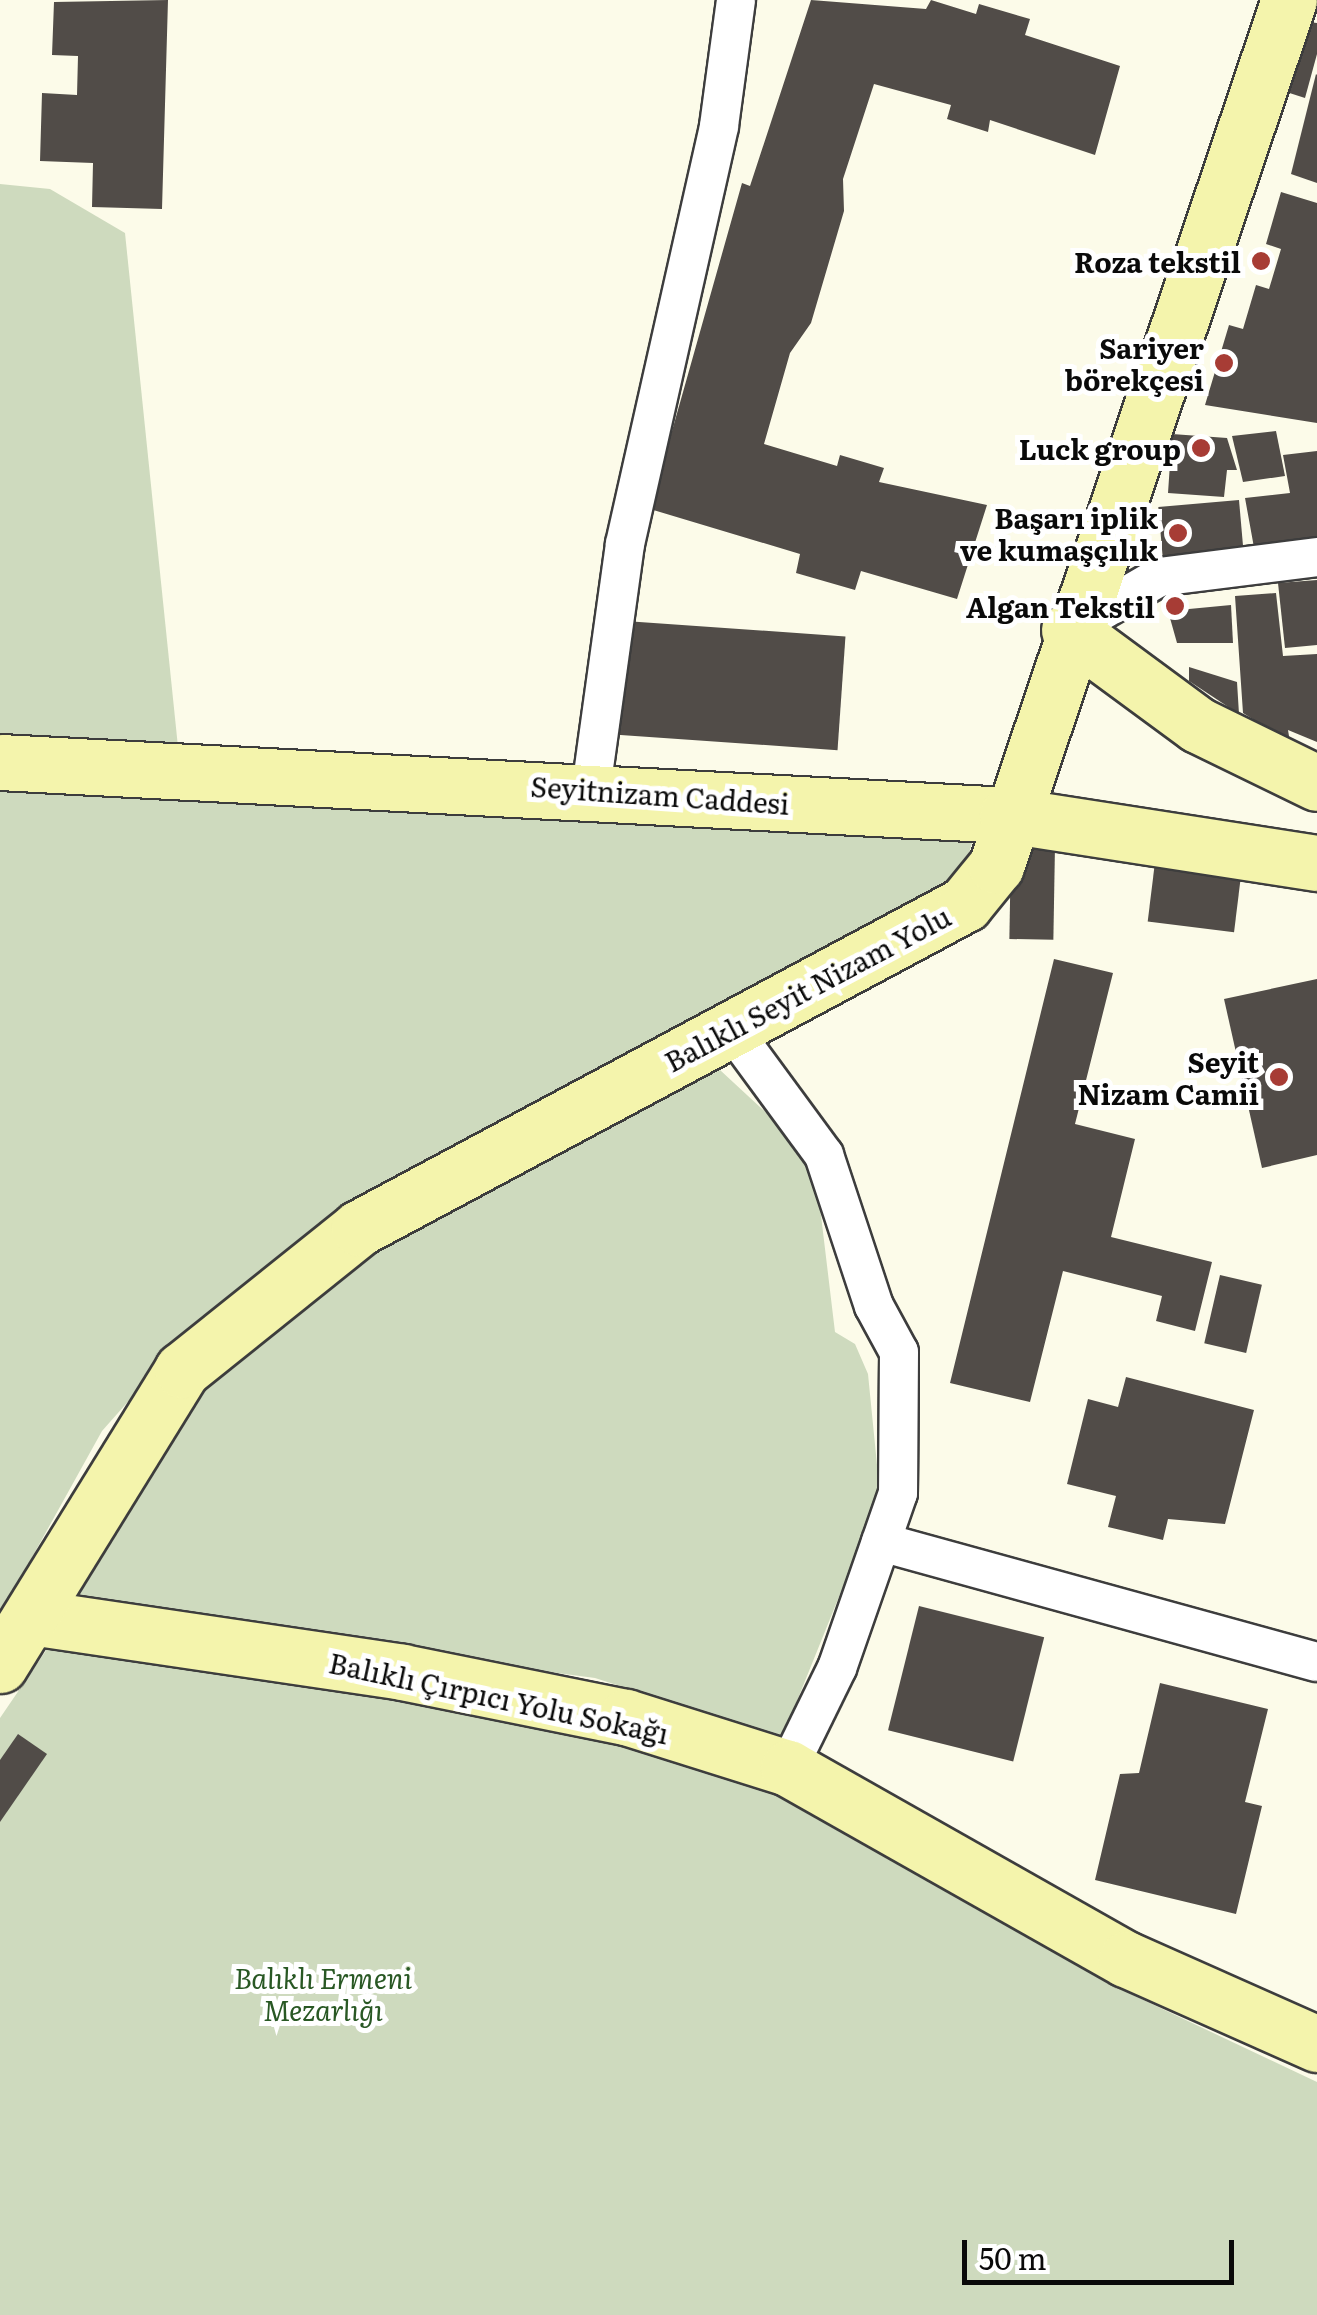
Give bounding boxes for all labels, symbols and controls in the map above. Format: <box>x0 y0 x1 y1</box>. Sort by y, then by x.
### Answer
place label: Roza tekstil <box>1074 244 1241 278</box>
marker: Roza tekstil <box>1250 250 1272 272</box>
place label: Sariyer börekçesi <box>1065 330 1204 396</box>
marker: Sariyer börekçesi <box>1213 352 1235 374</box>
place label: Luck group <box>1019 431 1181 465</box>
marker: Luck group <box>1190 437 1212 459</box>
place label: Başarı iplik ve kumaşçılık <box>960 500 1158 566</box>
marker: Başarı iplik ve kumaşçılık <box>1167 522 1189 544</box>
place label: Algan Tekstil <box>966 589 1155 623</box>
marker: Algan Tekstil <box>1164 595 1186 617</box>
street label: Seyitnizam Caddesi <box>530 768 790 820</box>
street label: Balıklı Seyit Nizam Yolu <box>658 898 956 1078</box>
place label: Seyit Nizam Camii <box>1078 1044 1259 1110</box>
marker: Seyit Nizam Camii <box>1268 1066 1290 1088</box>
street label: Balıklı Çırpıcı Yolu Sokağı <box>326 1645 672 1749</box>
park label: Balıklı Ermeni Mezarlığı <box>234 1960 412 2026</box>
scale bar <box>967 2220 1240 2282</box>
text: 50 m <box>979 2235 1047 2279</box>

